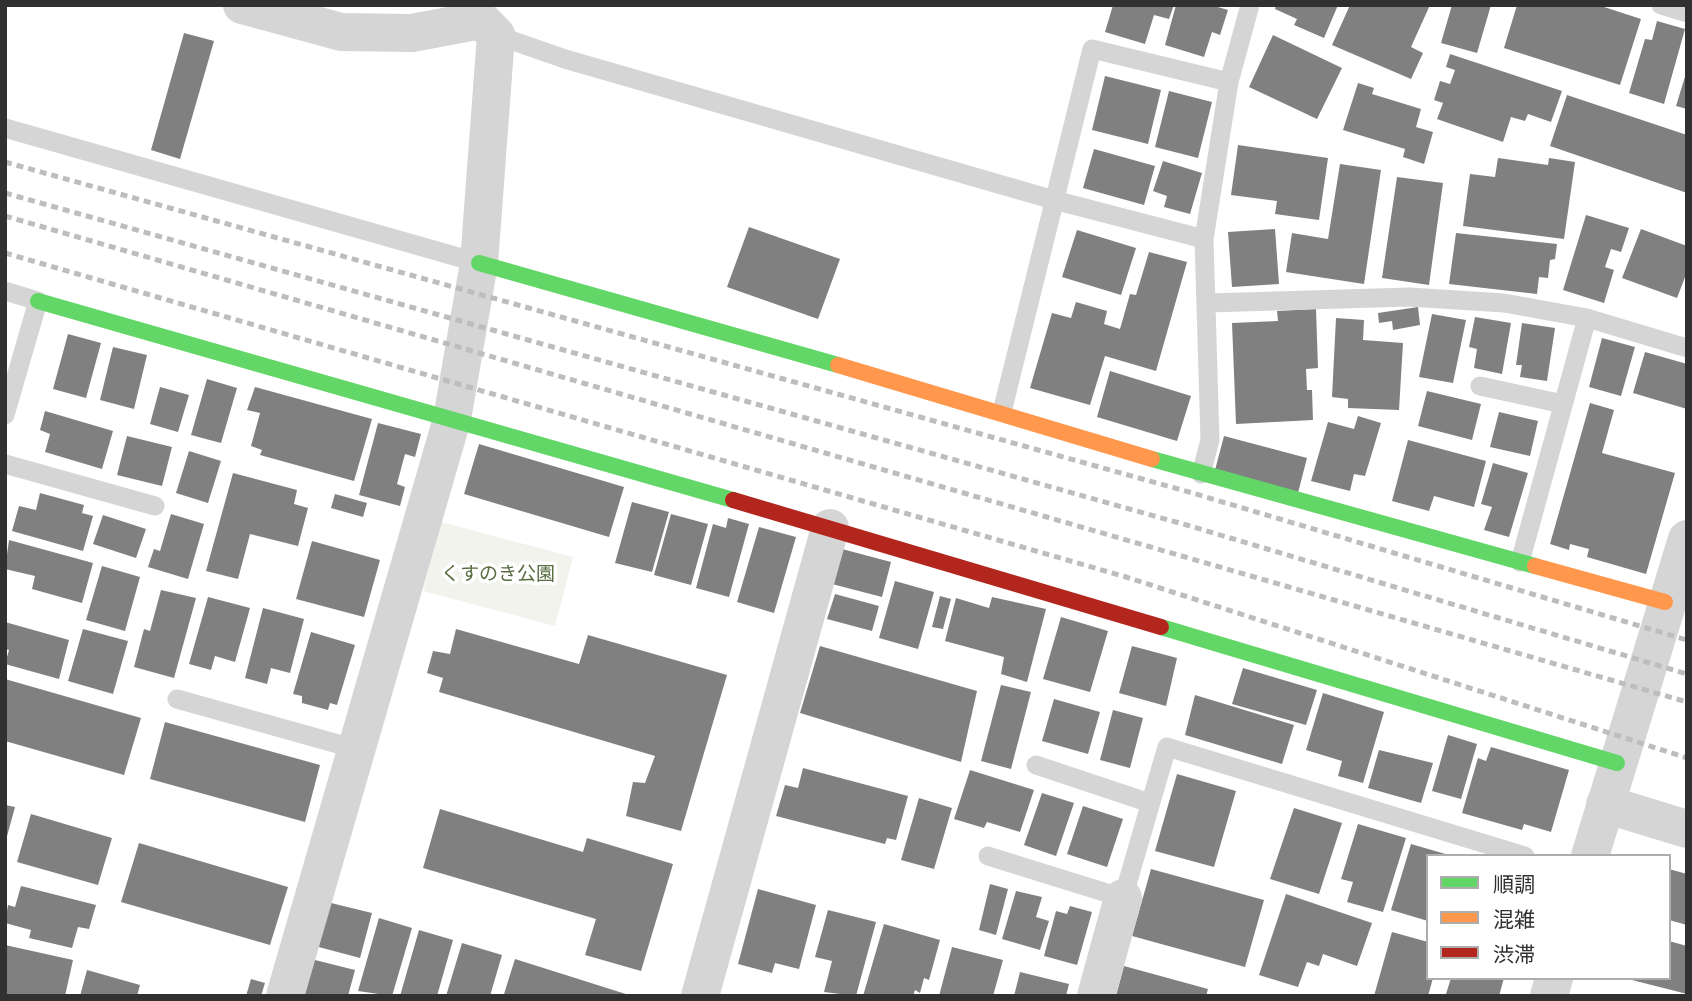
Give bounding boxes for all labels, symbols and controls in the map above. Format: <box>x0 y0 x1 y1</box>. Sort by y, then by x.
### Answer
park label: くすのき公園 <box>441 563 555 585</box>
legend <box>1426 854 1671 980</box>
text: 順調 <box>1493 872 1535 897</box>
text: 混雑 <box>1493 907 1535 932</box>
text: 渋滞 <box>1493 942 1535 967</box>

